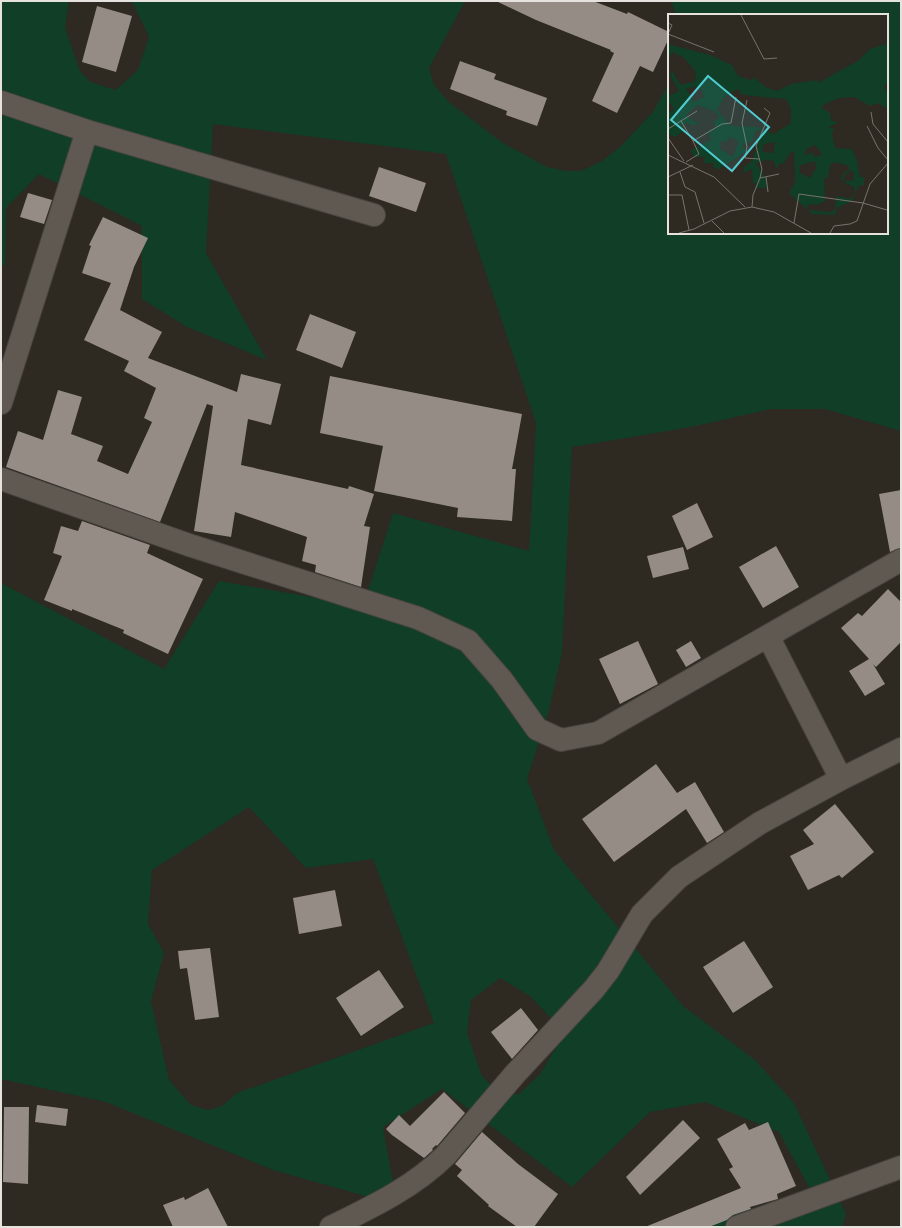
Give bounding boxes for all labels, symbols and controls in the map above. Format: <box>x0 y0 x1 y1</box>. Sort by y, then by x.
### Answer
inset map <box>668 14 888 234</box>

